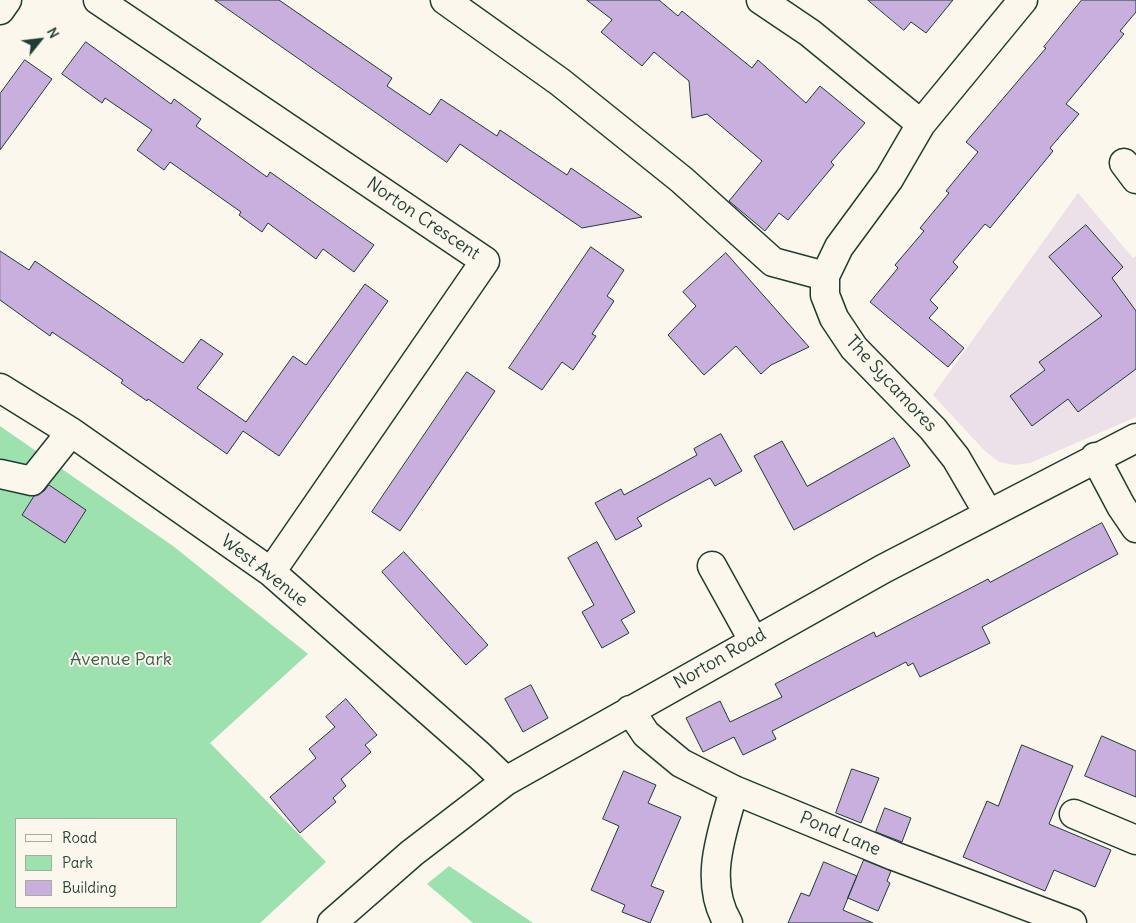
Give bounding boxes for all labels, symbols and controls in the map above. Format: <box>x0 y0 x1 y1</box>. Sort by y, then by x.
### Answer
north arrow <box>15 15 65 65</box>
text: N <box>43 24 63 41</box>
street label: Norton Crescent <box>362 173 484 265</box>
street label: The Sycamores <box>841 331 941 437</box>
street label: West Avenue <box>216 530 312 612</box>
street label: Norton Road <box>670 624 770 694</box>
park label: Avenue Park <box>70 649 172 671</box>
street label: Pond Lane <box>796 807 884 861</box>
legend <box>15 818 178 908</box>
text: Road <box>62 828 97 847</box>
text: Park <box>62 853 93 872</box>
text: Building <box>62 878 117 897</box>

